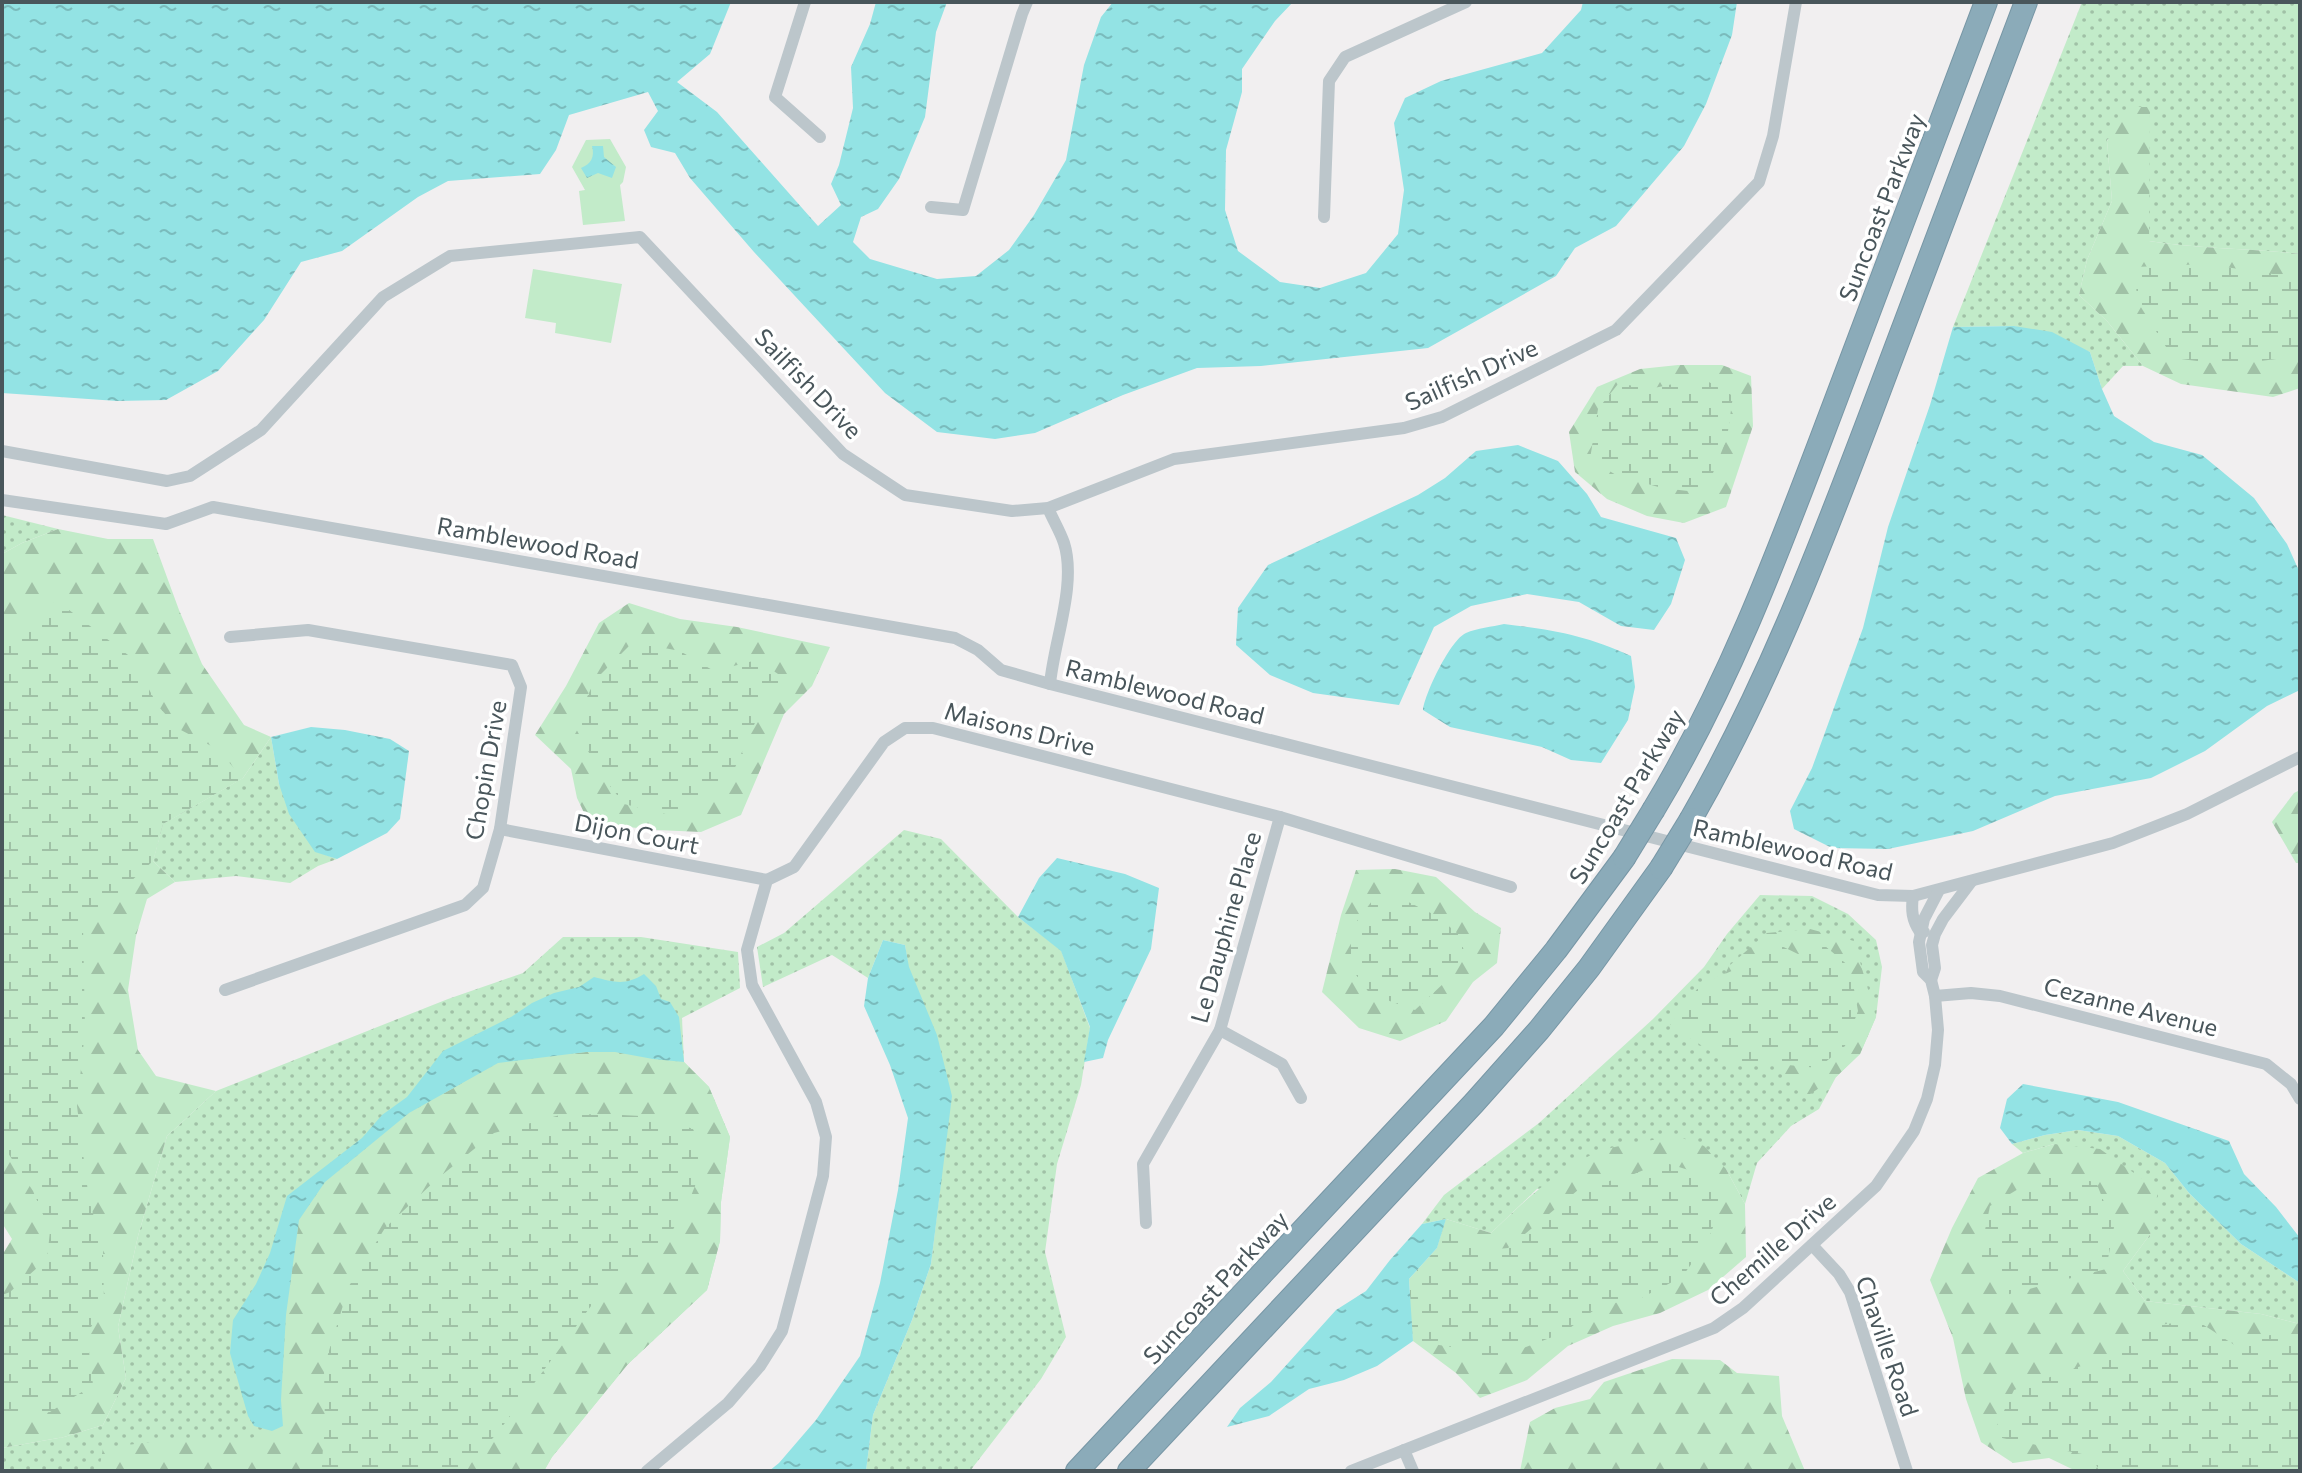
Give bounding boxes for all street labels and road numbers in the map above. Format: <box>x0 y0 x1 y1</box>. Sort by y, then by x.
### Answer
street label: Suncoast Parkway <box>1832 109 1930 305</box>
street label: Sailfish Drive <box>749 322 869 444</box>
street label: Sailfish Drive <box>1400 332 1542 416</box>
street label: Ramblewood Road <box>435 510 641 574</box>
street label: Ramblewood Road <box>1062 652 1268 730</box>
street label: Maisons Drive <box>942 695 1098 761</box>
street label: Chopin Drive <box>458 698 512 842</box>
street label: Suncoast Parkway <box>1562 703 1690 889</box>
street label: Dijon Court <box>572 807 702 859</box>
street label: Ramblewood Road <box>1690 812 1896 886</box>
street label: Le Dauphine Place <box>1184 828 1266 1026</box>
street label: Cezanne Avenue <box>2041 970 2221 1042</box>
street label: Chemille Drive <box>1703 1186 1841 1312</box>
street label: Suncoast Parkway <box>1136 1204 1294 1370</box>
street label: Chaville Road <box>1850 1272 1926 1420</box>

